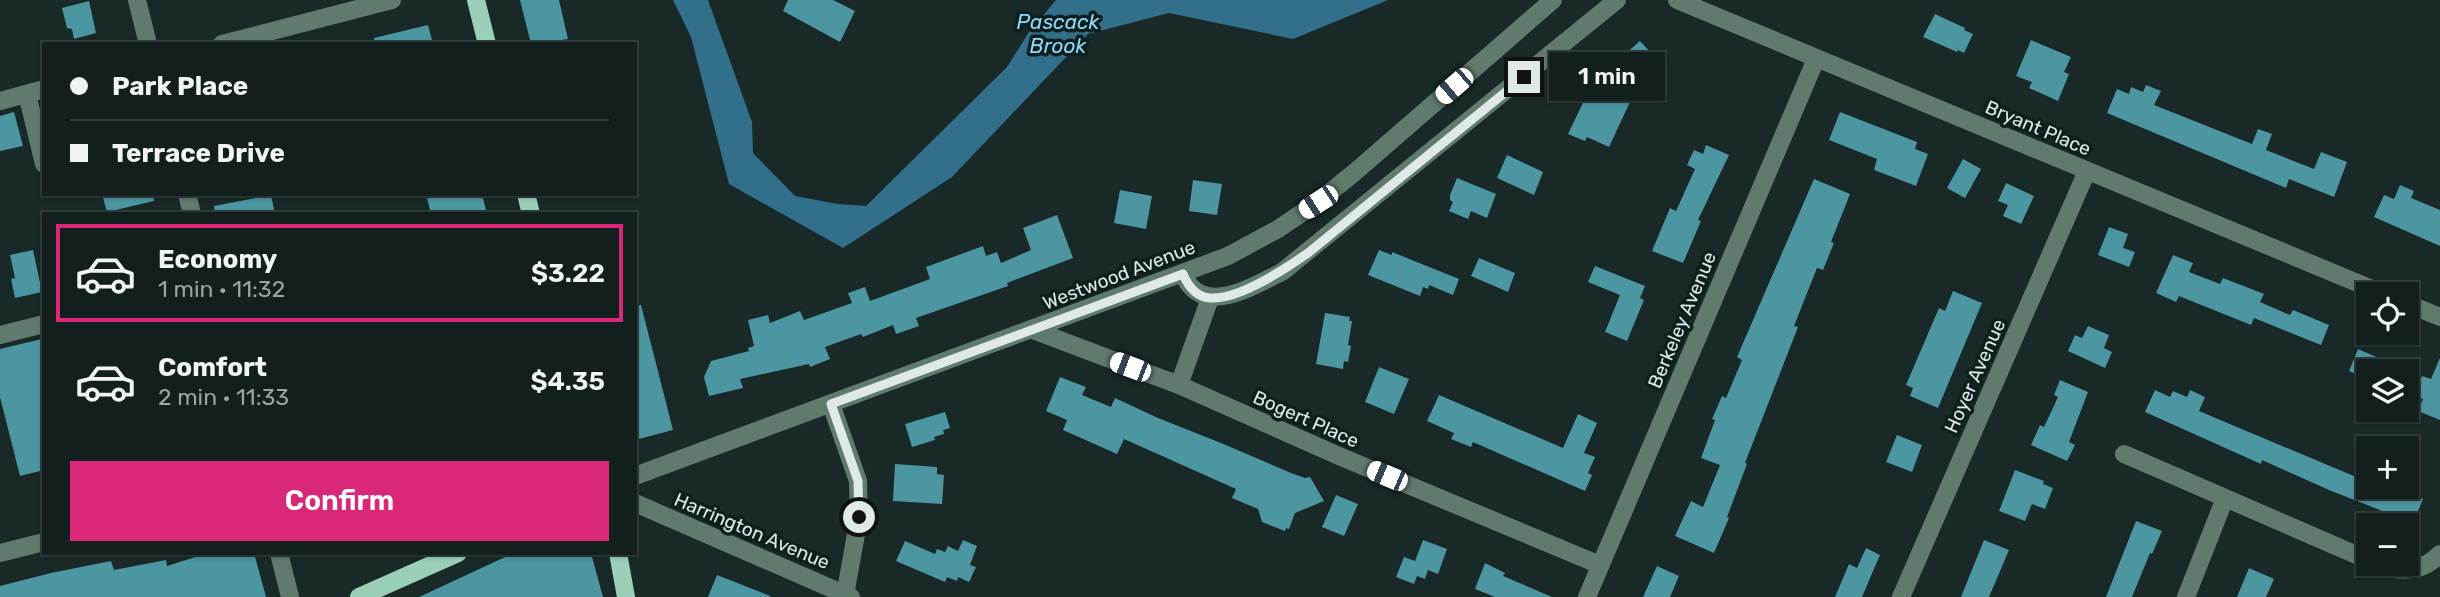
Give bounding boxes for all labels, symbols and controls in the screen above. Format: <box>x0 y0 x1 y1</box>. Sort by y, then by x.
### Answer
water label: Pascack Brook <box>1017 9 1101 58</box>
callout: 1 min <box>1548 52 1664 102</box>
route end <box>1508 61 1540 93</box>
text: 1 min <box>1578 62 1636 90</box>
car <box>1432 64 1477 108</box>
text: Park Place <box>112 71 248 102</box>
street label: Bryant Place <box>1982 95 2094 161</box>
text: Terrace Drive <box>112 138 285 169</box>
car <box>1295 182 1342 222</box>
street label: Westwood Avenue <box>1040 235 1198 315</box>
icon: car <box>74 242 137 305</box>
text: Economy <box>158 244 277 275</box>
street label: Berkeley Avenue <box>1643 248 1721 392</box>
text: $3.22 <box>531 258 605 289</box>
text: 1 min · 11:32 <box>158 275 285 303</box>
map controls <box>2356 282 2419 576</box>
button: locate <box>2356 282 2419 345</box>
street label: Hoyer Avenue <box>1940 315 2010 437</box>
icon: car <box>74 350 137 413</box>
car <box>1107 350 1154 384</box>
text: Comfort <box>158 352 267 383</box>
button: layers <box>2356 359 2419 422</box>
text: $4.35 <box>531 366 605 397</box>
text: 2 min · 11:33 <box>158 383 289 411</box>
street label: Bogert Place <box>1250 385 1362 453</box>
button: + <box>2356 436 2419 499</box>
car <box>1364 458 1411 494</box>
button: Confirm <box>70 461 609 541</box>
street label: Harrington Avenue <box>671 488 833 574</box>
route start <box>843 501 875 533</box>
button: − <box>2356 513 2419 576</box>

